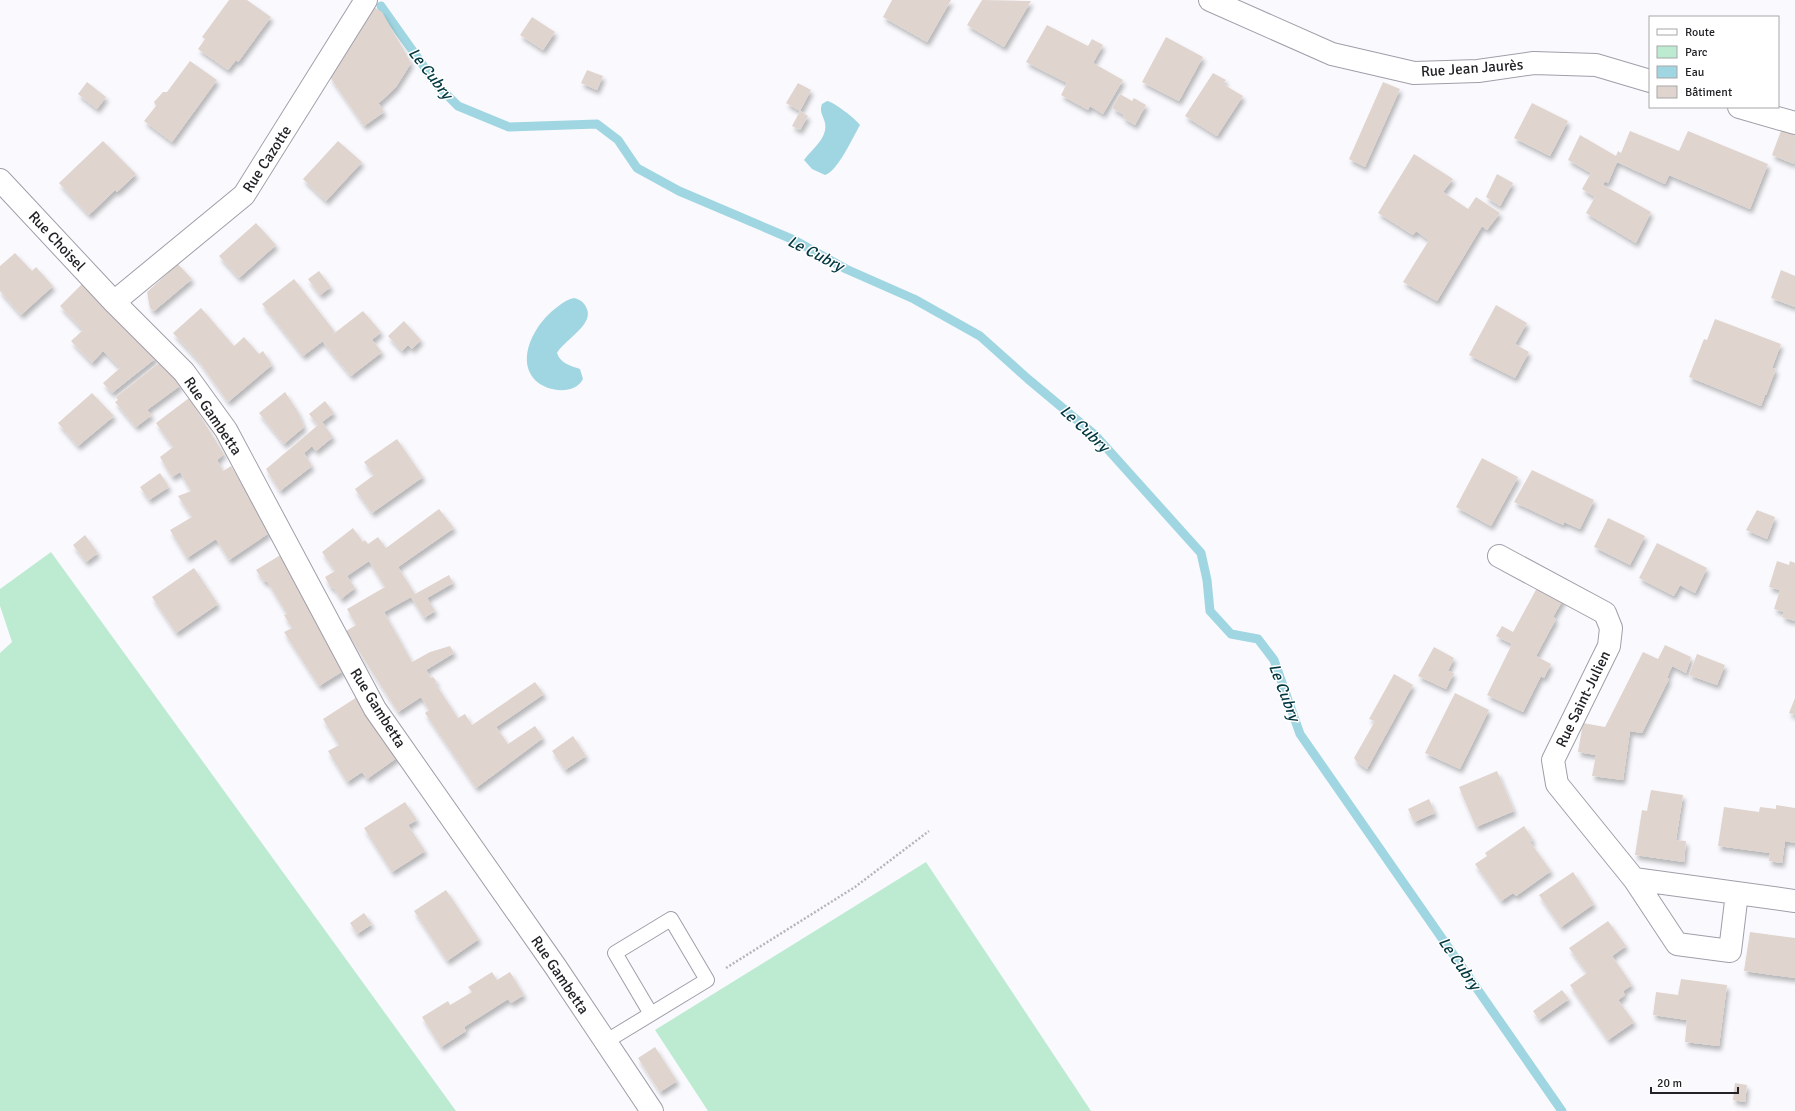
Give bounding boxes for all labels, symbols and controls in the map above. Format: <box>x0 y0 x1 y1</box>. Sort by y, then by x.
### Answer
legend <box>1649 16 1779 108</box>
text: Route <box>1685 25 1715 40</box>
water label: Le Cubry <box>404 44 458 105</box>
text: Parc <box>1685 45 1708 60</box>
street label: Rue Jean Jaurès <box>1420 55 1524 81</box>
text: Eau <box>1685 65 1704 80</box>
text: Bâtiment <box>1685 85 1732 100</box>
street label: Rue Cazotte <box>239 122 295 196</box>
street label: Rue Choisel <box>25 207 89 275</box>
water label: Le Cubry <box>784 231 849 278</box>
street label: Rue Gambetta <box>180 373 246 459</box>
water label: Le Cubry <box>1056 401 1115 458</box>
street label: Rue Saint-Julien <box>1552 648 1614 750</box>
water label: Le Cubry <box>1264 661 1305 726</box>
street label: Rue Gambetta <box>346 665 410 751</box>
street label: Rue Gambetta <box>527 932 593 1018</box>
water label: Le Cubry <box>1434 933 1486 996</box>
scale bar <box>1651 1069 1738 1095</box>
text: 20 m <box>1657 1076 1682 1091</box>

